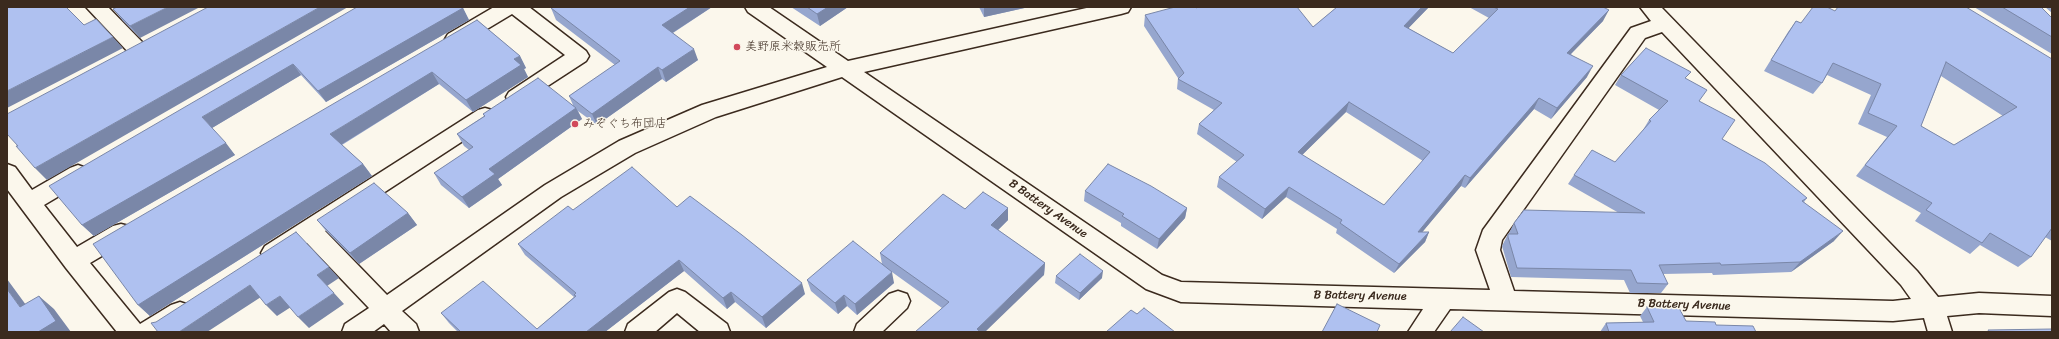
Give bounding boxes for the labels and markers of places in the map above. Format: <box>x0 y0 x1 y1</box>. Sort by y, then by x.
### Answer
place label: 美野原米穀販売所 <box>745 40 841 54</box>
marker: 美野原米穀販売所 <box>732 42 742 52</box>
place label: みぞぐち布団店 <box>583 117 667 131</box>
marker: みぞぐち布団店 <box>570 119 580 129</box>

